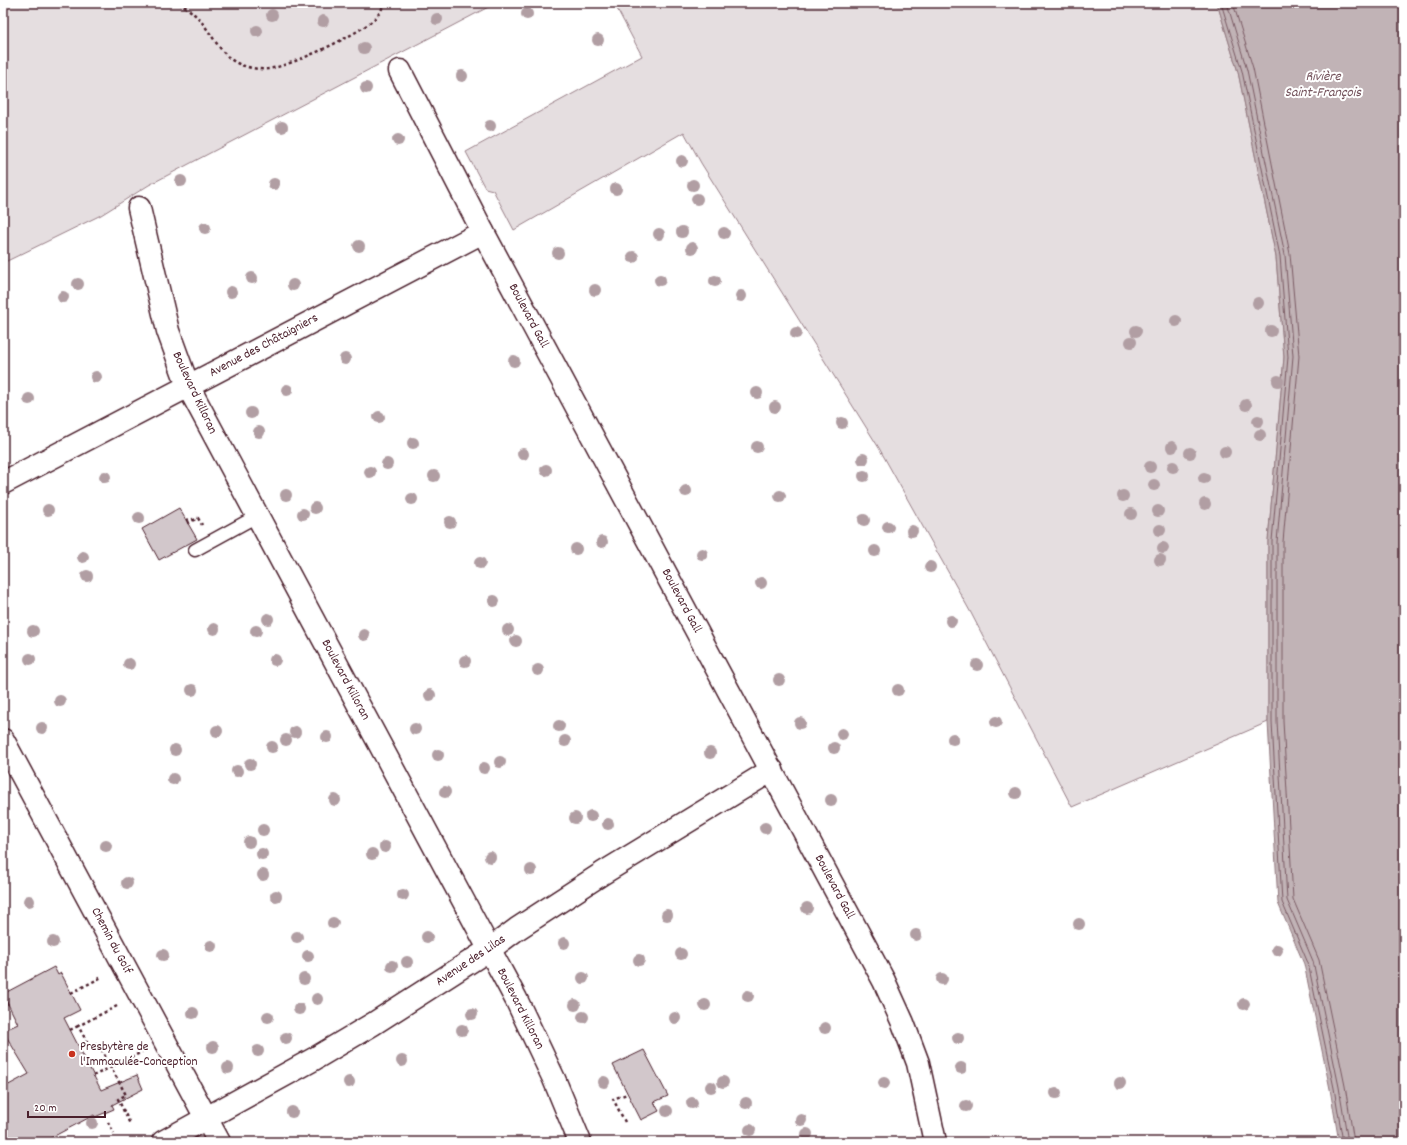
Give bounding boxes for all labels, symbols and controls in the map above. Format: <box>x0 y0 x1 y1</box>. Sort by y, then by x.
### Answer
water label: Rivière Saint-François <box>1285 67 1362 103</box>
street label: Boulevard Gall <box>503 280 553 352</box>
street label: Avenue des Châtaigniers <box>206 309 322 383</box>
street label: Boulevard Killoran <box>167 349 221 437</box>
street label: Boulevard Gall <box>656 565 706 637</box>
street label: Boulevard Killoran <box>316 636 374 724</box>
street label: Boulevard Gall <box>809 851 859 923</box>
street label: Chemin du Golf <box>85 904 137 978</box>
street label: Avenue des Lilas <box>432 930 510 992</box>
street label: Boulevard Killoran <box>491 965 549 1053</box>
place label: Presbytère de l'Immaculée-Conception <box>80 1038 197 1072</box>
marker: Presbytère de l'Immaculée-Conception <box>67 1049 77 1059</box>
scale bar <box>28 1093 105 1119</box>
text: 20 m <box>34 1100 57 1117</box>

